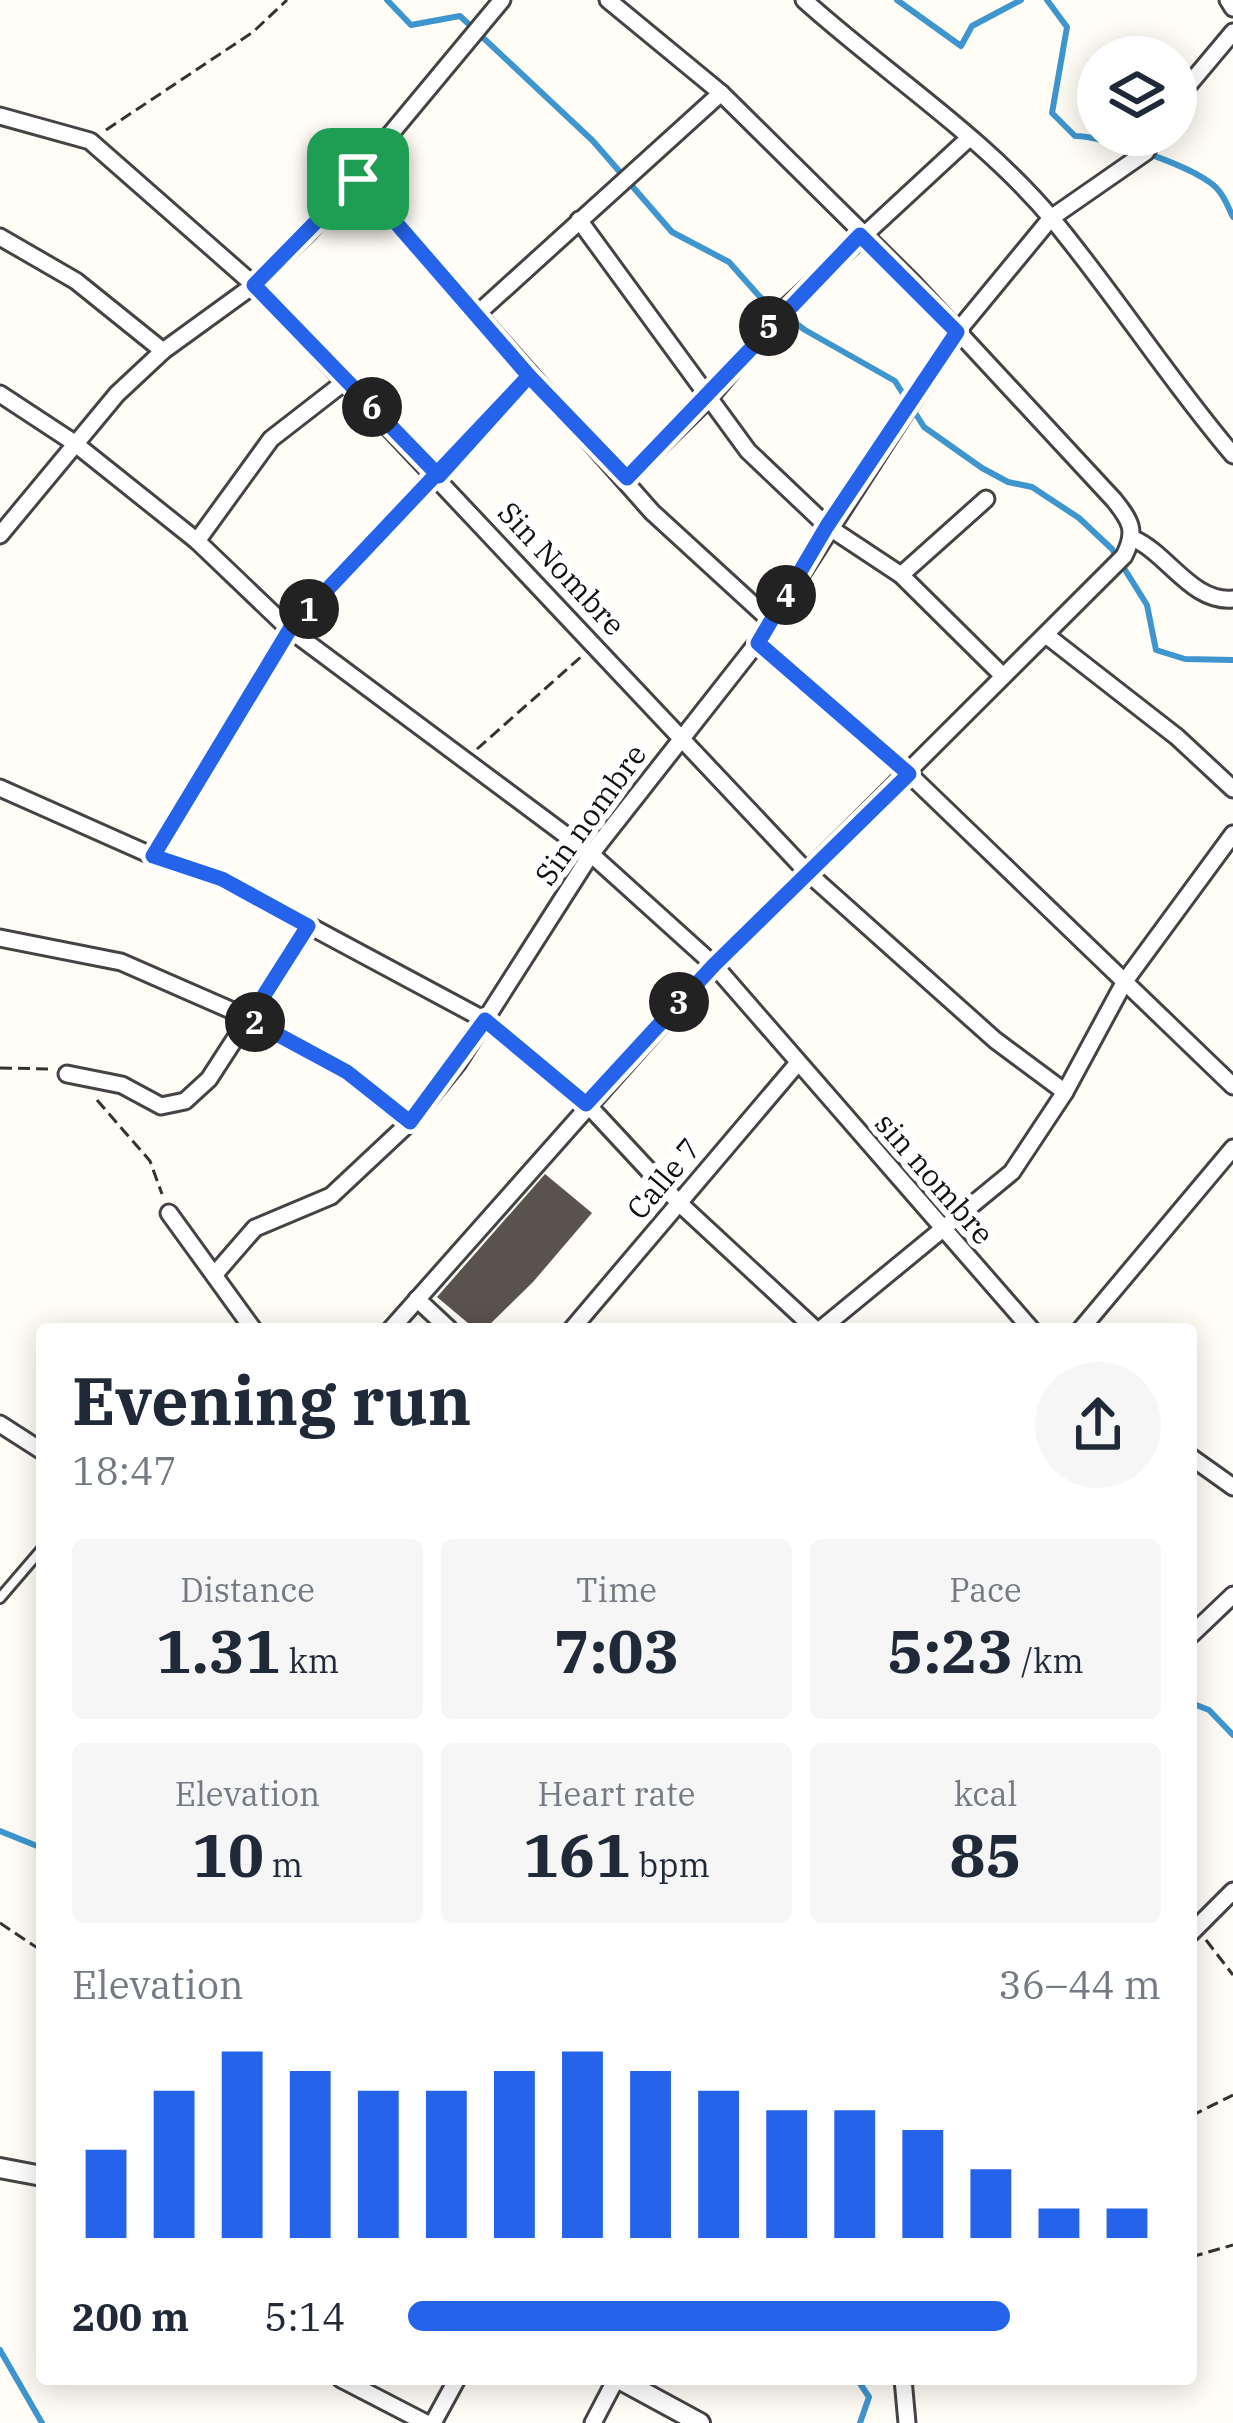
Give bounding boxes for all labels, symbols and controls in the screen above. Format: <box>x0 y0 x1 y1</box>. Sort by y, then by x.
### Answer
map controls <box>1077 36 1197 156</box>
button: layers <box>1077 36 1197 156</box>
pin <box>307 128 409 230</box>
icon: arrive <box>325 146 391 212</box>
pin: 5 <box>739 296 799 356</box>
text: 5 <box>759 304 779 347</box>
pin: 6 <box>342 377 402 437</box>
text: 6 <box>362 385 382 428</box>
street label: Sin Nombre <box>490 493 634 643</box>
pin: 4 <box>756 565 816 625</box>
text: 4 <box>776 573 796 616</box>
pin: 1 <box>279 579 339 639</box>
text: 1 <box>299 587 319 630</box>
street label: Sin nombre <box>525 736 654 892</box>
pin: 3 <box>649 972 709 1032</box>
text: 3 <box>669 980 689 1023</box>
pin: 2 <box>225 992 285 1052</box>
text: 2 <box>245 1000 265 1043</box>
street label: sin nombre <box>867 1104 1003 1252</box>
street label: Calle 7 <box>618 1129 708 1227</box>
text: Evening run <box>72 1357 471 1443</box>
button: share <box>1035 1362 1161 1488</box>
text: 18:47 <box>72 1445 177 1496</box>
text: Distance <box>180 1568 315 1611</box>
text: Time <box>576 1568 657 1611</box>
text: Pace <box>949 1568 1022 1611</box>
text: 1.31 <box>156 1611 281 1690</box>
text: 7:03 <box>553 1611 680 1690</box>
text: 5:23 <box>887 1611 1013 1690</box>
text: km <box>281 1639 339 1682</box>
text: /km <box>1013 1639 1084 1682</box>
text: Elevation <box>175 1772 320 1815</box>
text: Heart rate <box>538 1772 695 1815</box>
text: kcal <box>954 1772 1017 1815</box>
text: 10 <box>192 1815 264 1894</box>
text: 161 <box>523 1815 631 1894</box>
text: 85 <box>950 1815 1022 1894</box>
text: m <box>264 1843 303 1886</box>
text: bpm <box>631 1843 710 1886</box>
text: Elevation <box>72 1959 244 2010</box>
text: 36–44 m <box>998 1959 1161 2010</box>
text: 200 m <box>72 2291 189 2342</box>
text: 5:14 <box>264 2291 345 2342</box>

